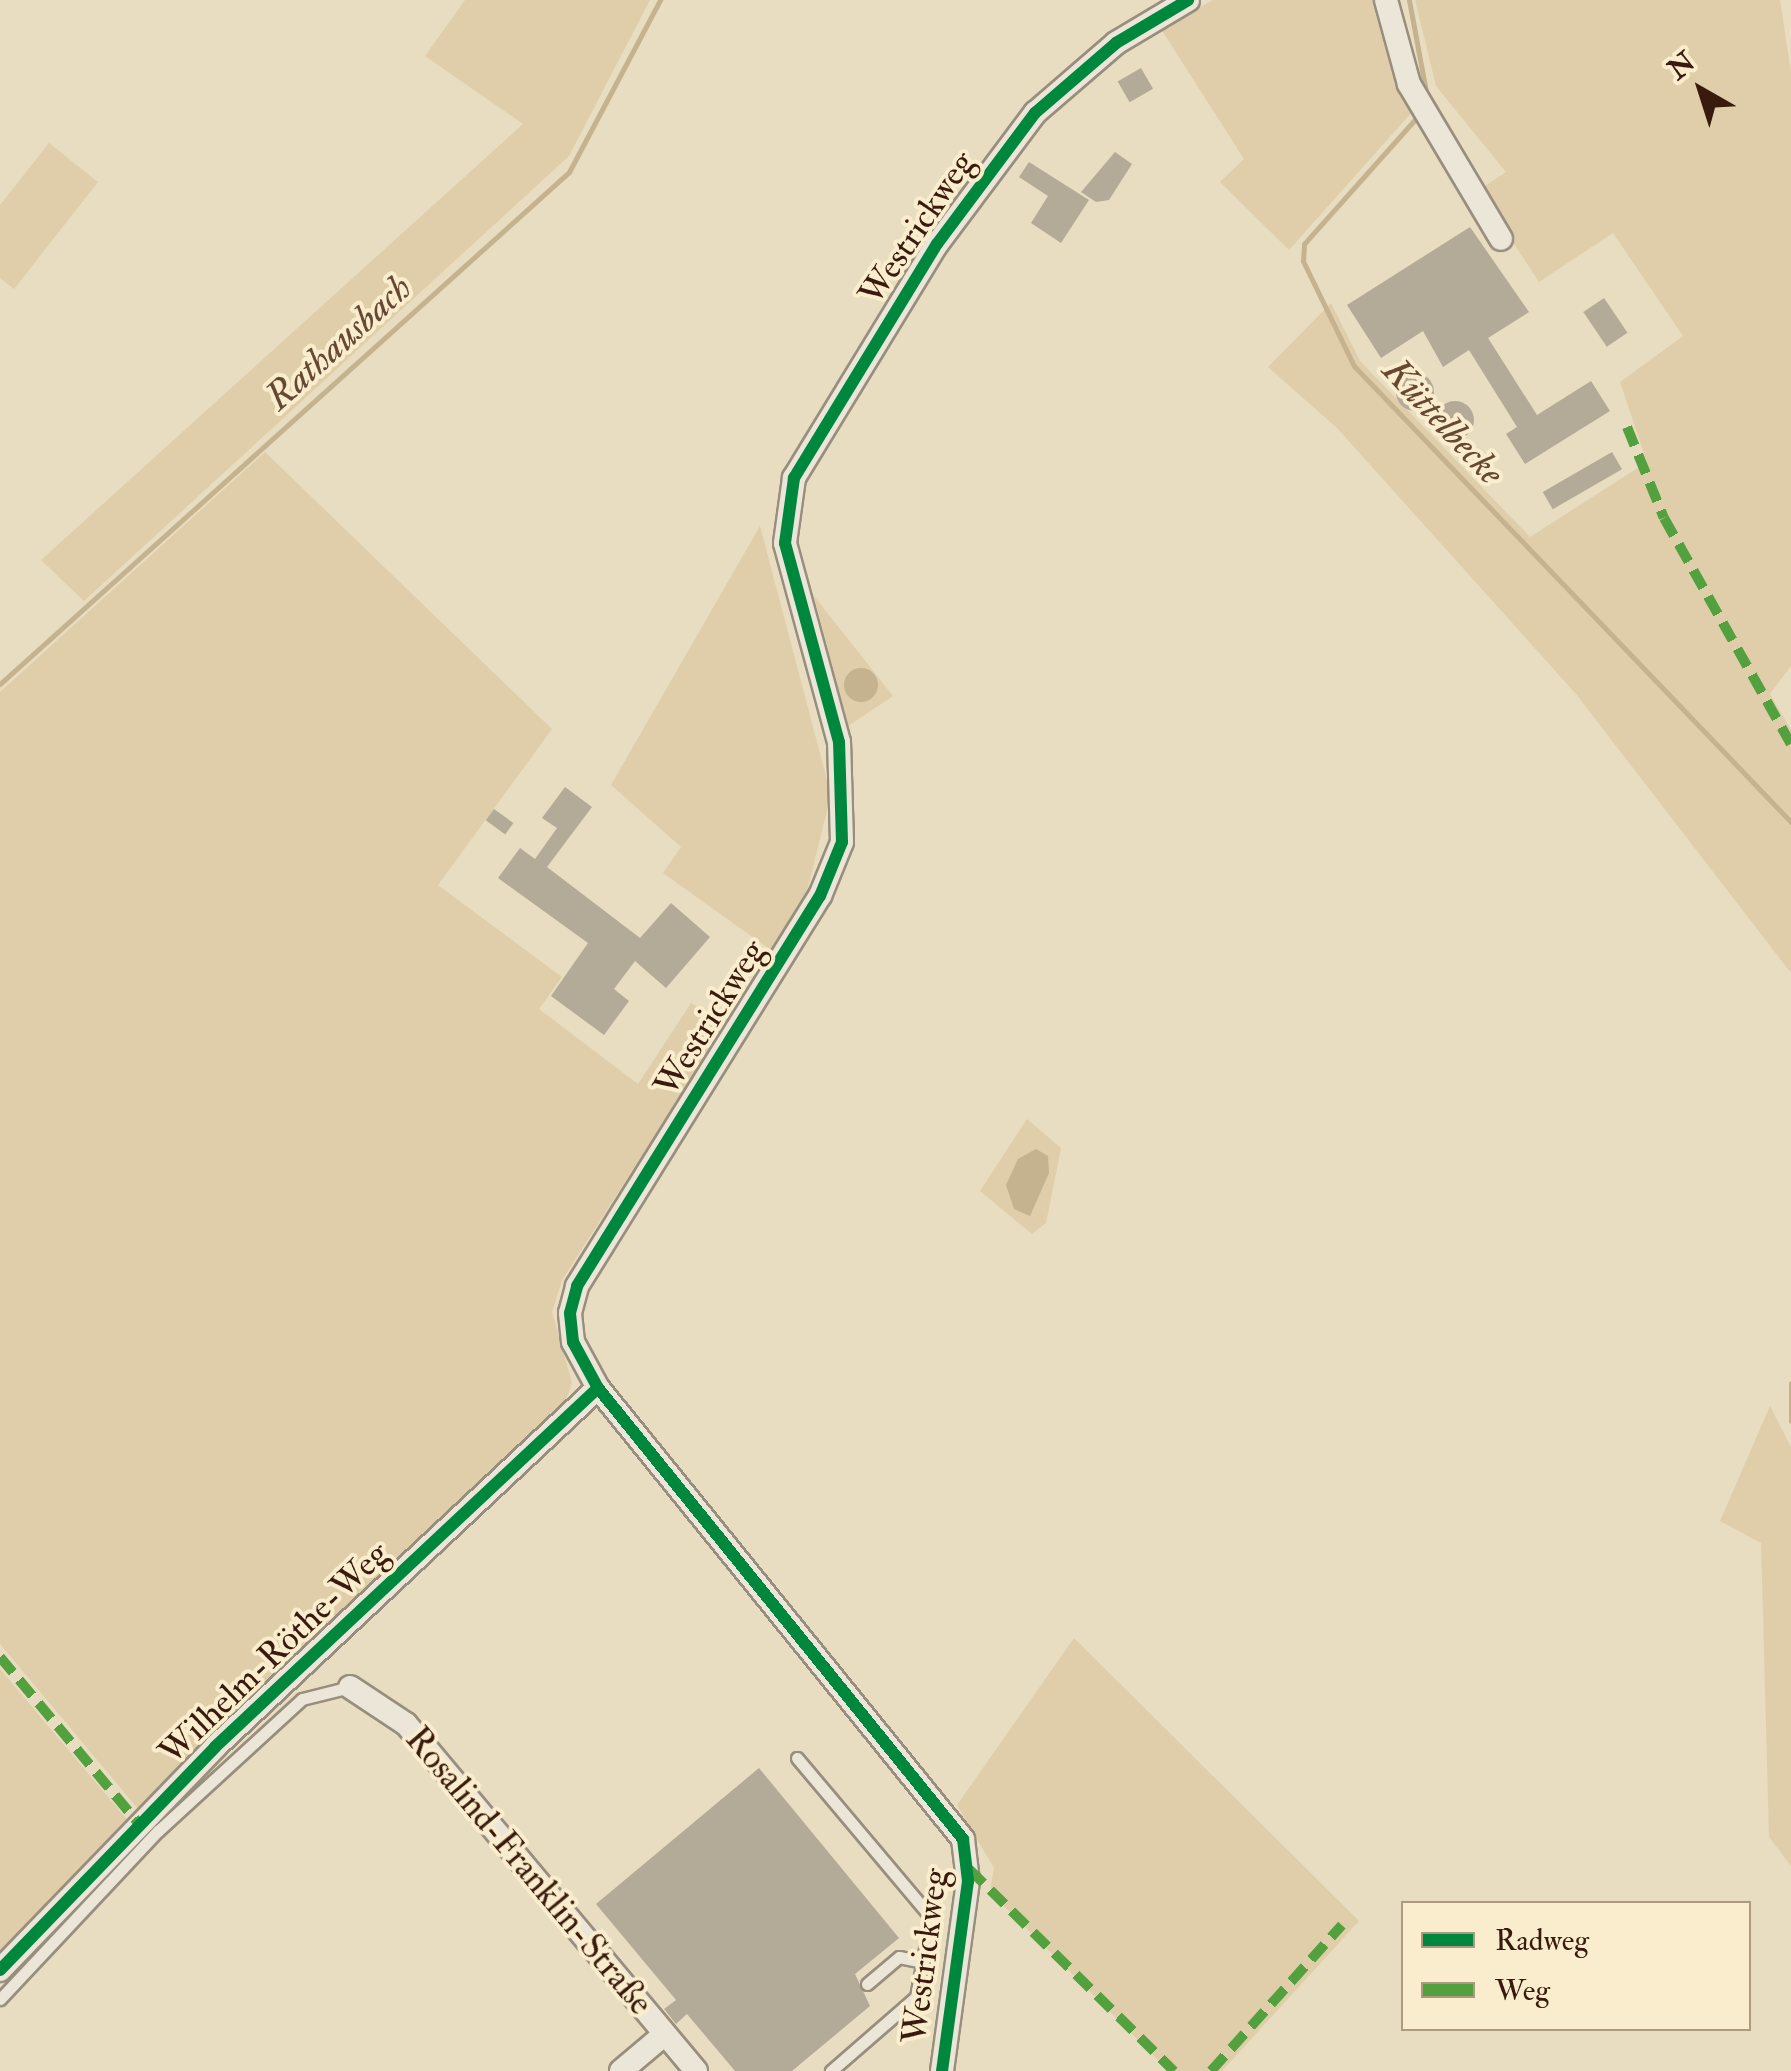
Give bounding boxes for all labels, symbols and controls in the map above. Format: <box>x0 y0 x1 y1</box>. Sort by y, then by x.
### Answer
north arrow <box>1651 40 1751 140</box>
text: N <box>1661 45 1703 88</box>
street label: Westrickweg <box>850 143 984 313</box>
water label: Rathausbach <box>257 266 421 420</box>
water label: Küttelbecke <box>1373 349 1513 495</box>
street label: Westrickweg <box>645 932 775 1104</box>
street label: Wilhelm-Röthe-Weg <box>150 1533 398 1773</box>
street label: Rosalind-Franklin-Straße <box>396 1719 662 2023</box>
street label: Westrickweg <box>893 1866 957 2046</box>
legend <box>1401 1901 1751 2031</box>
text: Radweg <box>1495 1922 1589 1959</box>
text: Weg <box>1495 1972 1550 2009</box>

